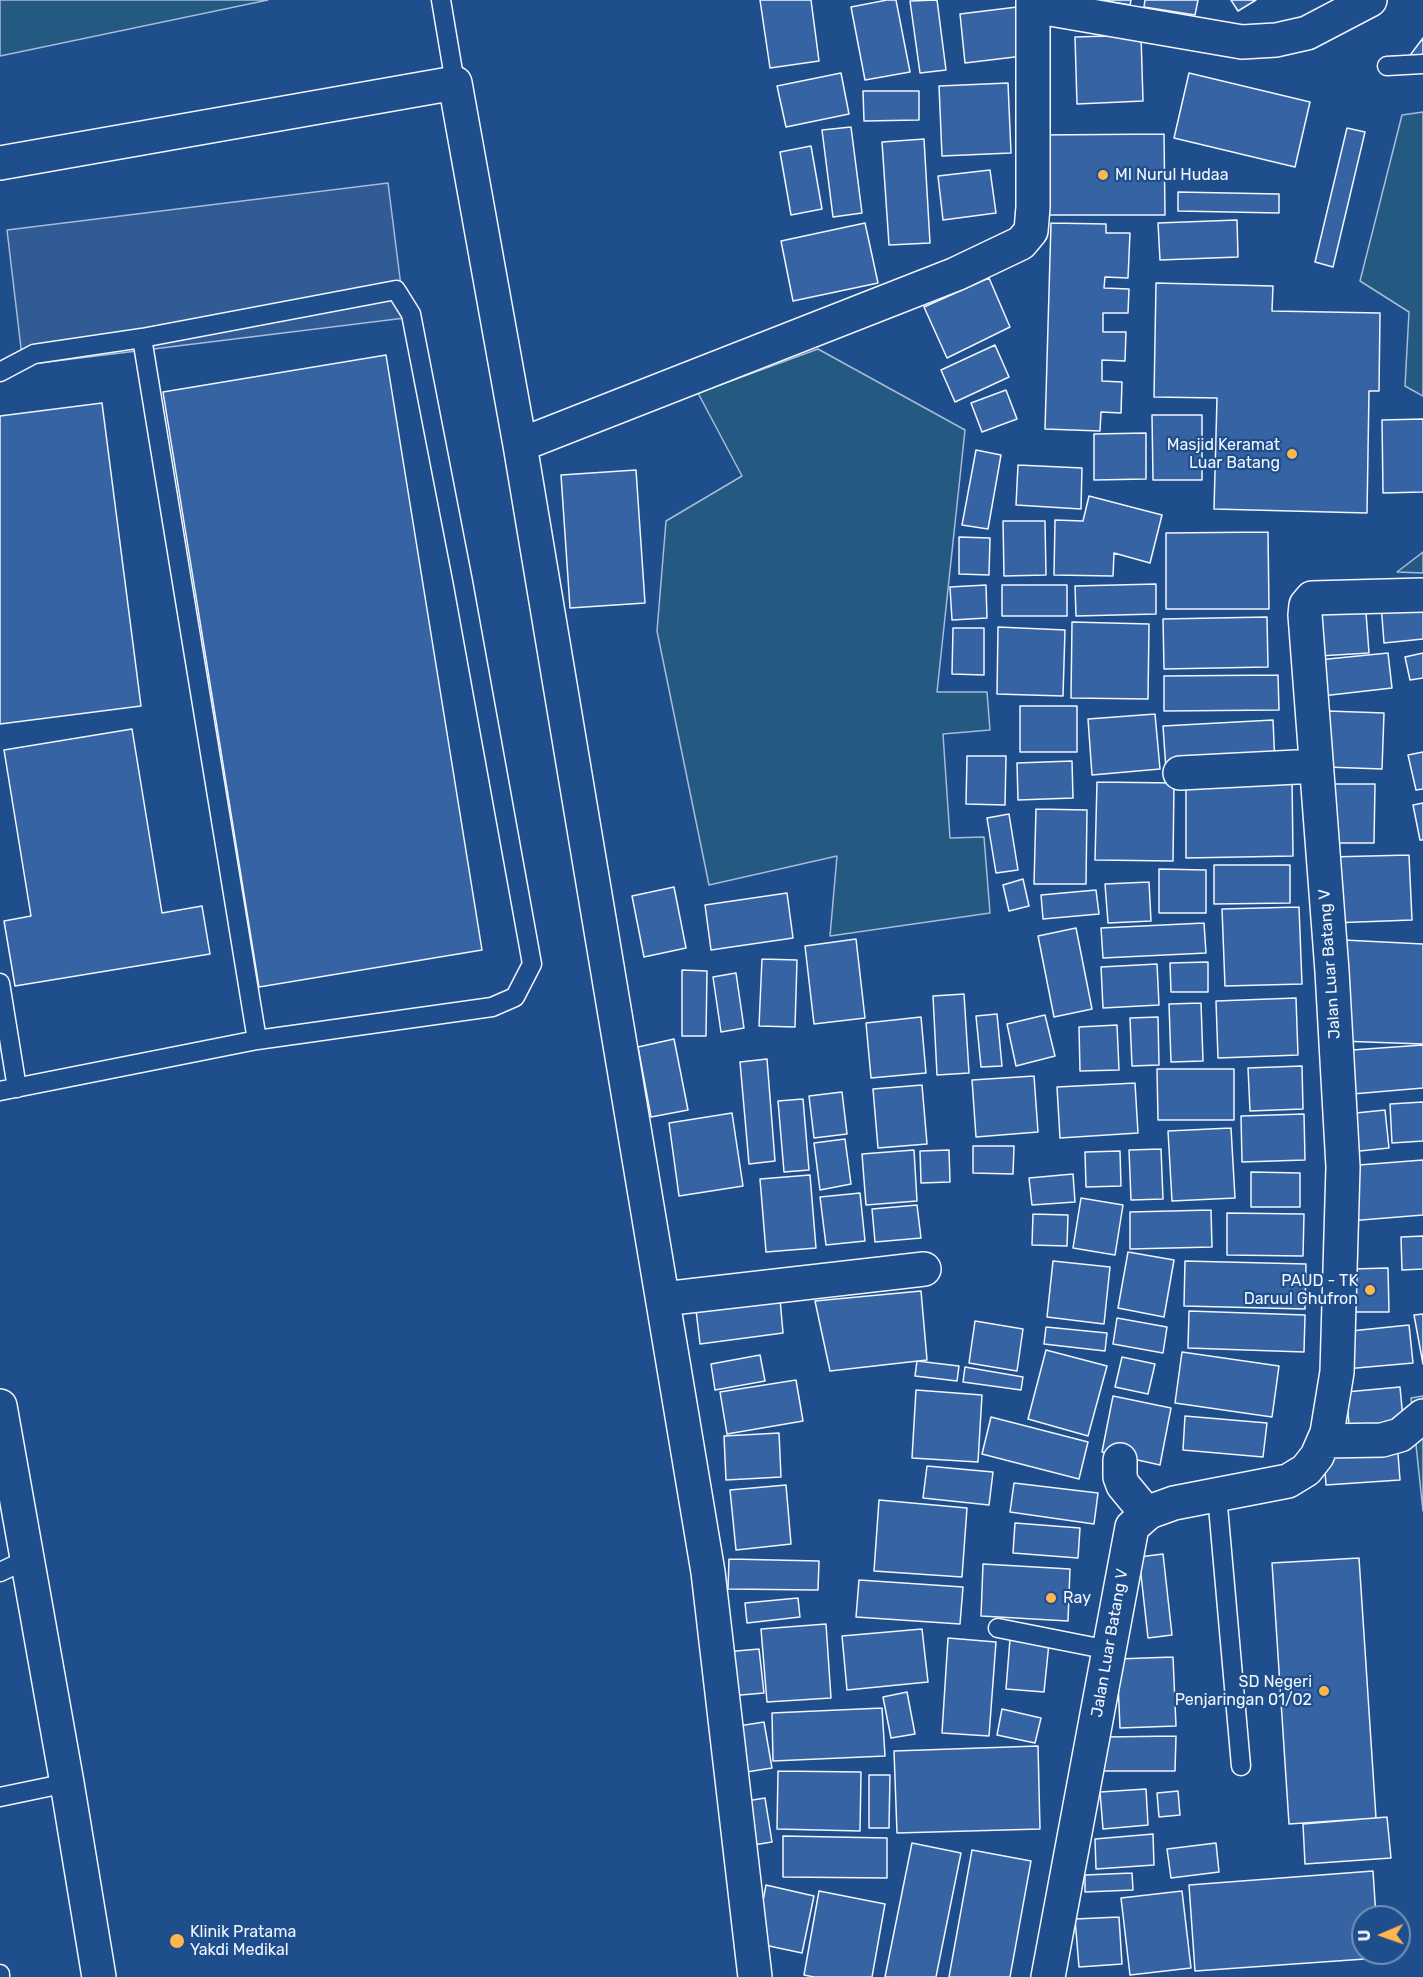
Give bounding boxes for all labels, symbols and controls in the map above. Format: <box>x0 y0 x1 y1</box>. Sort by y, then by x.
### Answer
place label: MI Nurul Hudaa <box>1115 165 1229 185</box>
marker: MI Nurul Hudaa <box>1096 168 1110 182</box>
place label: Masjid Keramat Luar Batang <box>1167 435 1280 473</box>
marker: Masjid Keramat Luar Batang <box>1285 447 1299 461</box>
street label: Jalan Luar Batang V <box>1315 888 1345 1040</box>
place label: PAUD - TK Daruul Ghufron <box>1244 1271 1358 1309</box>
marker: PAUD - TK Daruul Ghufron <box>1363 1283 1377 1297</box>
street label: Jalan Luar Batang V <box>1087 1567 1133 1719</box>
place label: Ray <box>1063 1588 1091 1608</box>
marker: Ray <box>1044 1591 1058 1605</box>
place label: SD Negeri Penjaringan 01/02 <box>1175 1672 1312 1710</box>
marker: SD Negeri Penjaringan 01/02 <box>1317 1684 1331 1698</box>
north arrow <box>1351 1905 1411 1965</box>
place label: Klinik Pratama Yakdi Medikal <box>190 1922 296 1960</box>
text: U <box>1355 1929 1374 1942</box>
marker: Klinik Pratama Yakdi Medikal <box>168 1932 186 1950</box>

